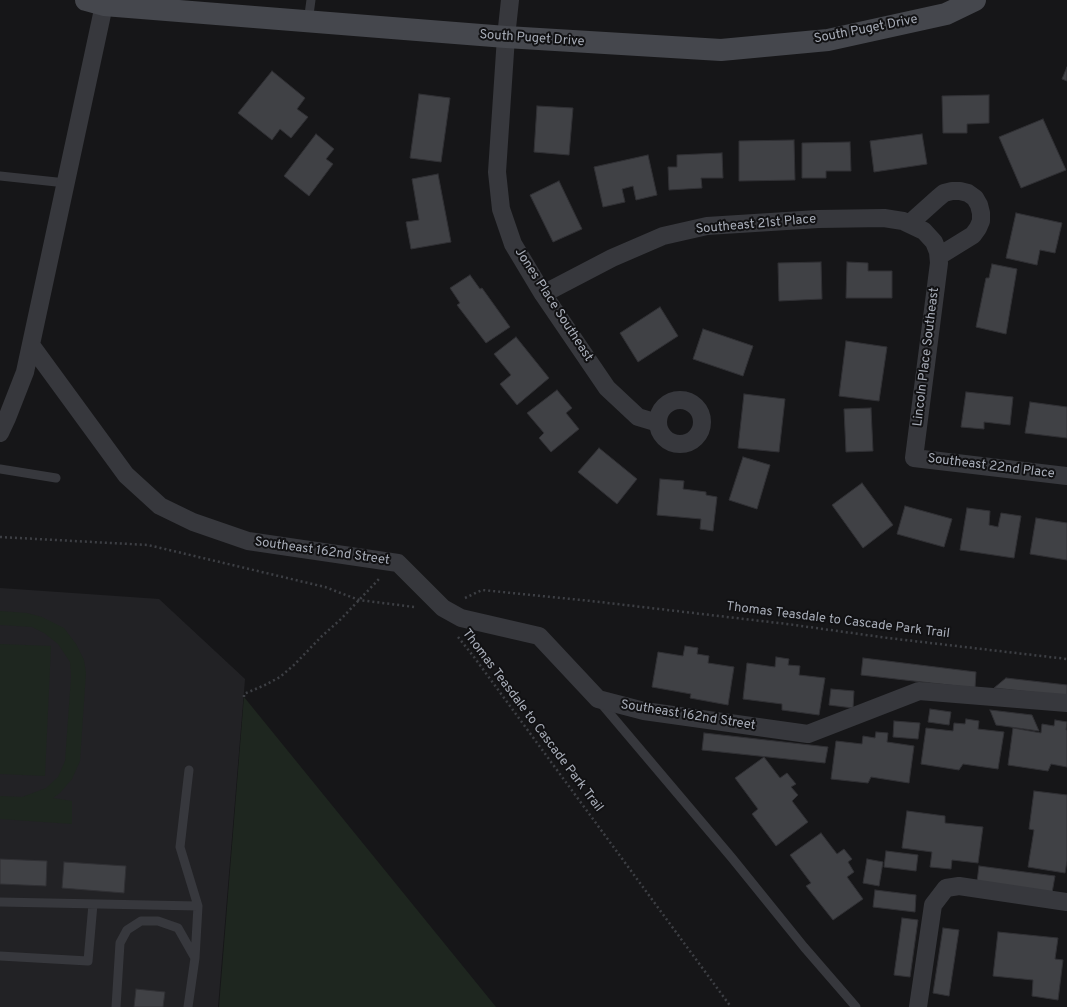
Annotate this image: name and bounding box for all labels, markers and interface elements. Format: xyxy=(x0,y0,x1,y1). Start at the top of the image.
street label: South Puget Drive xyxy=(813,12,919,48)
street label: South Puget Drive xyxy=(479,28,585,50)
street label: Southeast 21st Place xyxy=(695,212,817,238)
street label: Jones Place Southeast xyxy=(511,245,595,365)
street label: Lincoln Place Southeast xyxy=(911,287,943,427)
street label: Southeast 22nd Place xyxy=(927,451,1055,483)
street label: Southeast 162nd Street xyxy=(253,535,391,569)
street label: Thomas Teasdale to Cascade Park Trail xyxy=(725,600,951,642)
street label: Thomas Teasdale to Cascade Park Trail xyxy=(458,627,606,815)
street label: Southeast 162nd Street xyxy=(620,698,756,734)

